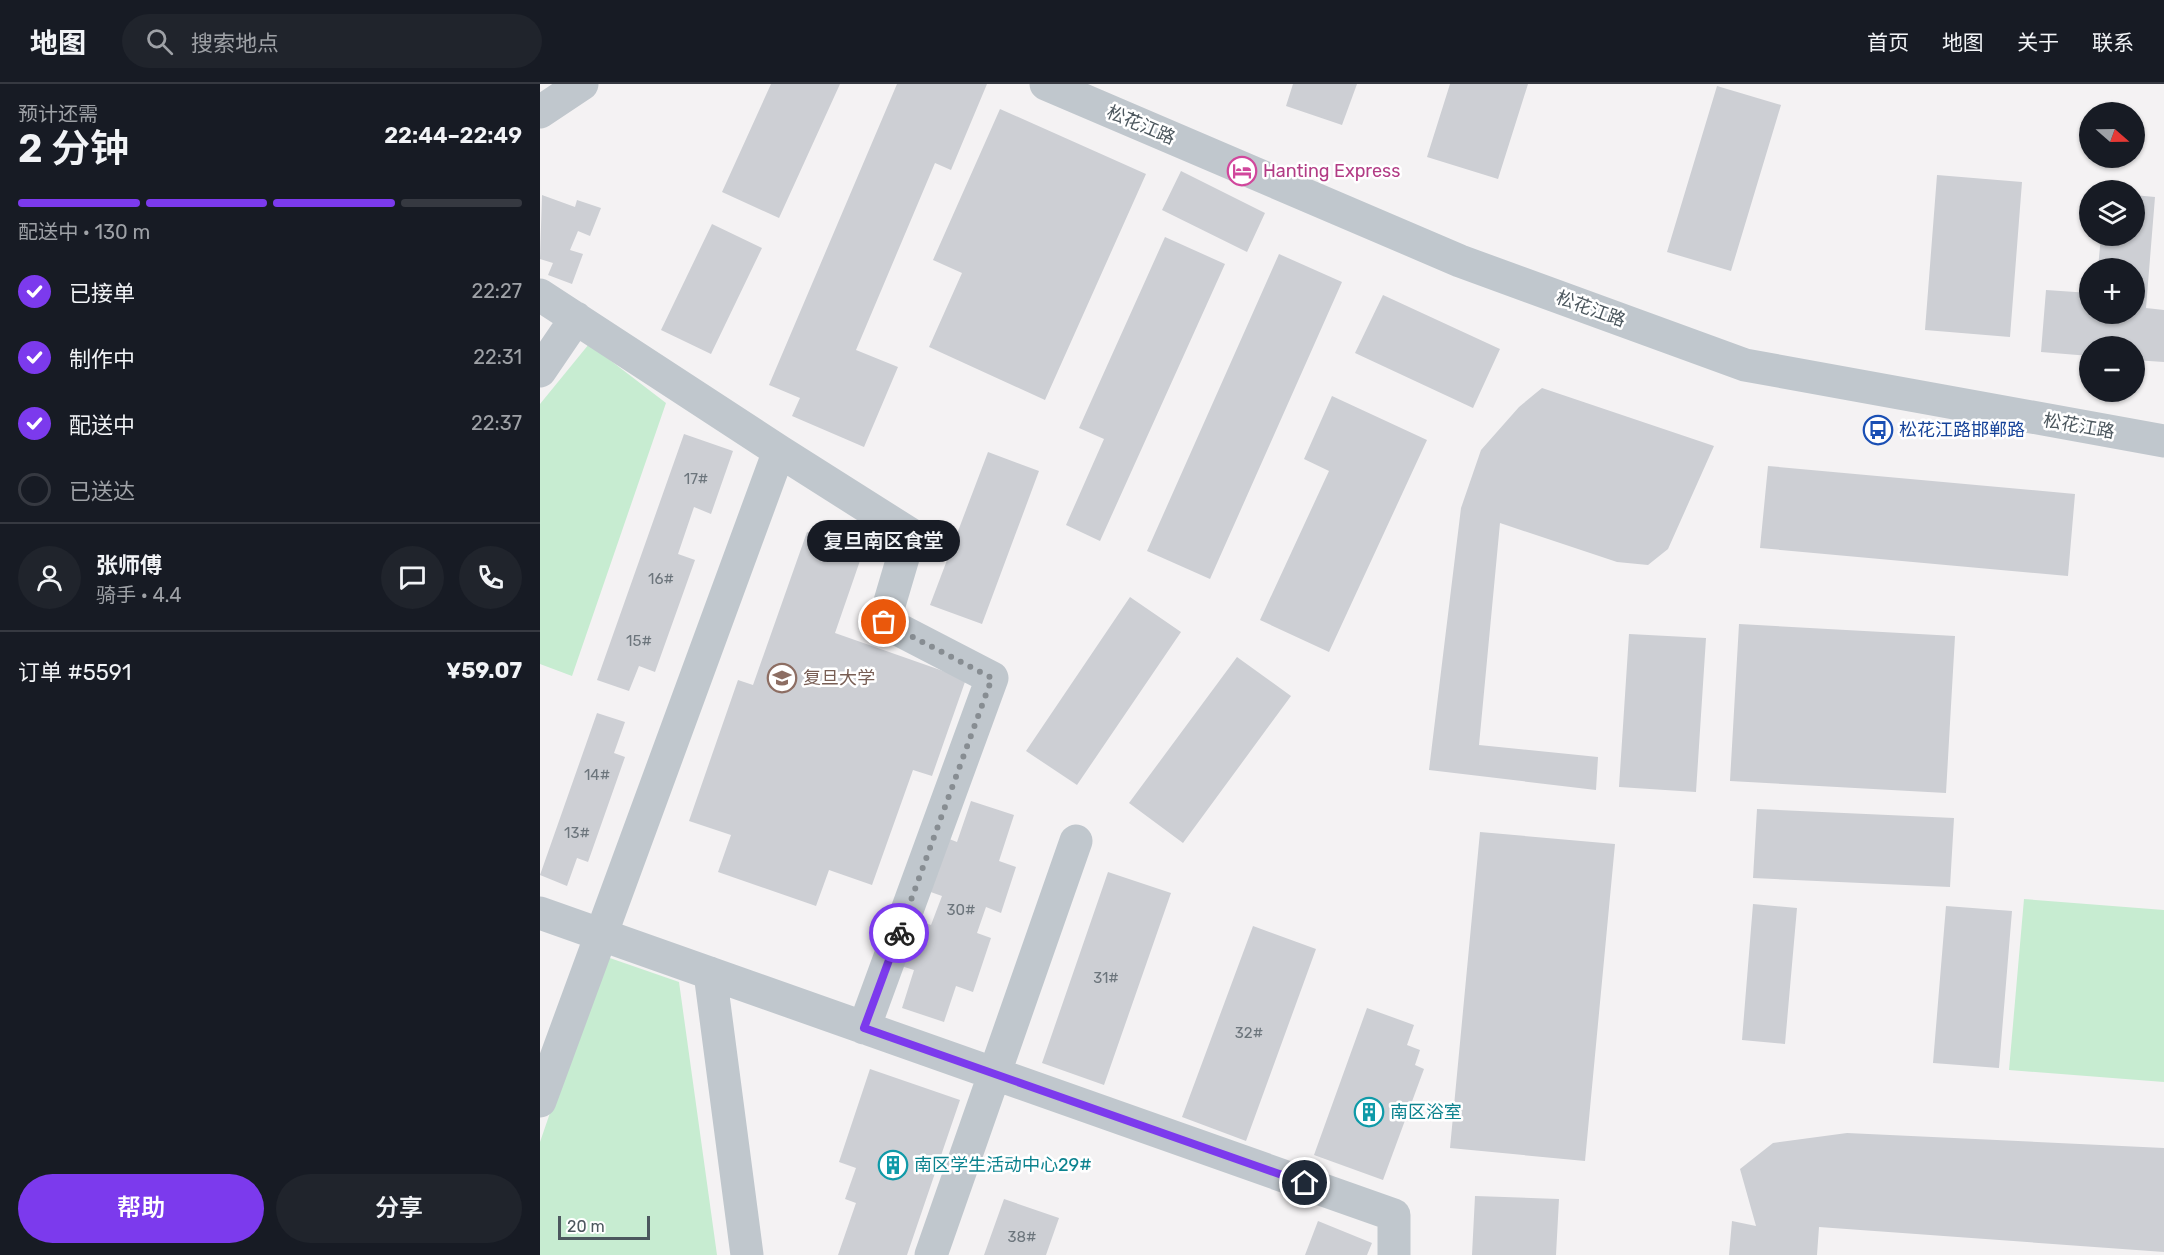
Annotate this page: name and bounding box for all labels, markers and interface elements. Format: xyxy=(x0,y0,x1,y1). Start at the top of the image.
search box xyxy=(122,14,542,68)
icon: search xyxy=(143,25,176,58)
text: 地图 xyxy=(30,27,86,60)
text: 搜索地点 xyxy=(191,30,279,57)
text: 首页 xyxy=(1867,30,1909,55)
text: 地图 xyxy=(1942,30,1984,55)
text: 关于 xyxy=(2017,30,2059,55)
text: 联系 xyxy=(2092,30,2134,55)
street label: 松花江路 xyxy=(1104,101,1178,149)
text: 预计还需 xyxy=(18,102,98,126)
north arrow xyxy=(2079,102,2145,168)
map controls xyxy=(2079,102,2145,402)
text: 22:44–22:49 xyxy=(384,122,522,149)
text: 2 分钟 xyxy=(18,126,129,172)
hotel icon: Hanting Express xyxy=(1226,155,1258,187)
place label: Hanting Express xyxy=(1263,160,1400,182)
button: layers xyxy=(2079,180,2145,246)
text: 配送中 · 130 m xyxy=(18,220,150,244)
button: + xyxy=(2079,258,2145,324)
icon: check xyxy=(18,275,51,308)
text: 22:27 xyxy=(471,279,522,303)
text: 已接单 xyxy=(69,280,135,307)
street label: 松花江路 xyxy=(1553,286,1629,332)
button: − xyxy=(2079,336,2145,402)
icon: check xyxy=(18,341,51,374)
text: 22:31 xyxy=(473,345,522,369)
text: 制作中 xyxy=(69,346,135,373)
icon: check xyxy=(18,407,51,440)
street label: 松花江路 xyxy=(2042,409,2116,443)
text: 22:37 xyxy=(471,411,522,435)
text: 配送中 xyxy=(69,412,135,439)
bus stop icon: 松花江路邯郸路 xyxy=(1862,414,1894,446)
place label: 松花江路邯郸路 xyxy=(1899,419,2025,441)
house number: 17# xyxy=(684,470,708,488)
text: 已送达 xyxy=(69,478,135,505)
callout: 复旦南区食堂 xyxy=(808,520,961,562)
text: 复旦南区食堂 xyxy=(824,529,944,553)
button: person xyxy=(18,546,81,609)
button: chat xyxy=(381,546,444,609)
button: phone xyxy=(459,546,522,609)
text: 张师傅 xyxy=(96,552,162,579)
house number: 16# xyxy=(648,570,674,588)
text: 骑手 · 4.4 xyxy=(96,583,182,607)
pin xyxy=(858,596,909,647)
icon: bag xyxy=(867,605,900,638)
house number: 15# xyxy=(626,632,652,650)
text: ¥59.07 xyxy=(446,657,522,684)
text: 订单 #5591 xyxy=(18,659,131,686)
school or university icon: 复旦大学 xyxy=(766,662,798,694)
place label: 复旦大学 xyxy=(803,667,875,689)
house number: 14# xyxy=(584,766,610,784)
house number: 13# xyxy=(564,824,590,842)
house number: 30# xyxy=(947,901,976,919)
courier xyxy=(869,903,929,963)
icon: bike xyxy=(883,917,916,950)
house number: 31# xyxy=(1093,969,1119,987)
house number: 32# xyxy=(1235,1024,1263,1042)
building icon: 南区浴室 xyxy=(1353,1096,1385,1128)
place label: 南区浴室 xyxy=(1390,1101,1462,1123)
building icon: 南区学生活动中心29# xyxy=(877,1149,909,1181)
place label: 南区学生活动中心29# xyxy=(914,1154,1092,1176)
pin xyxy=(1279,1157,1330,1208)
icon: home xyxy=(1288,1166,1321,1199)
button: 帮助 xyxy=(18,1174,264,1243)
button: 分享 xyxy=(276,1174,522,1243)
scale bar xyxy=(558,1213,650,1240)
text: 20 m xyxy=(567,1217,605,1236)
house number: 38# xyxy=(1007,1228,1037,1246)

